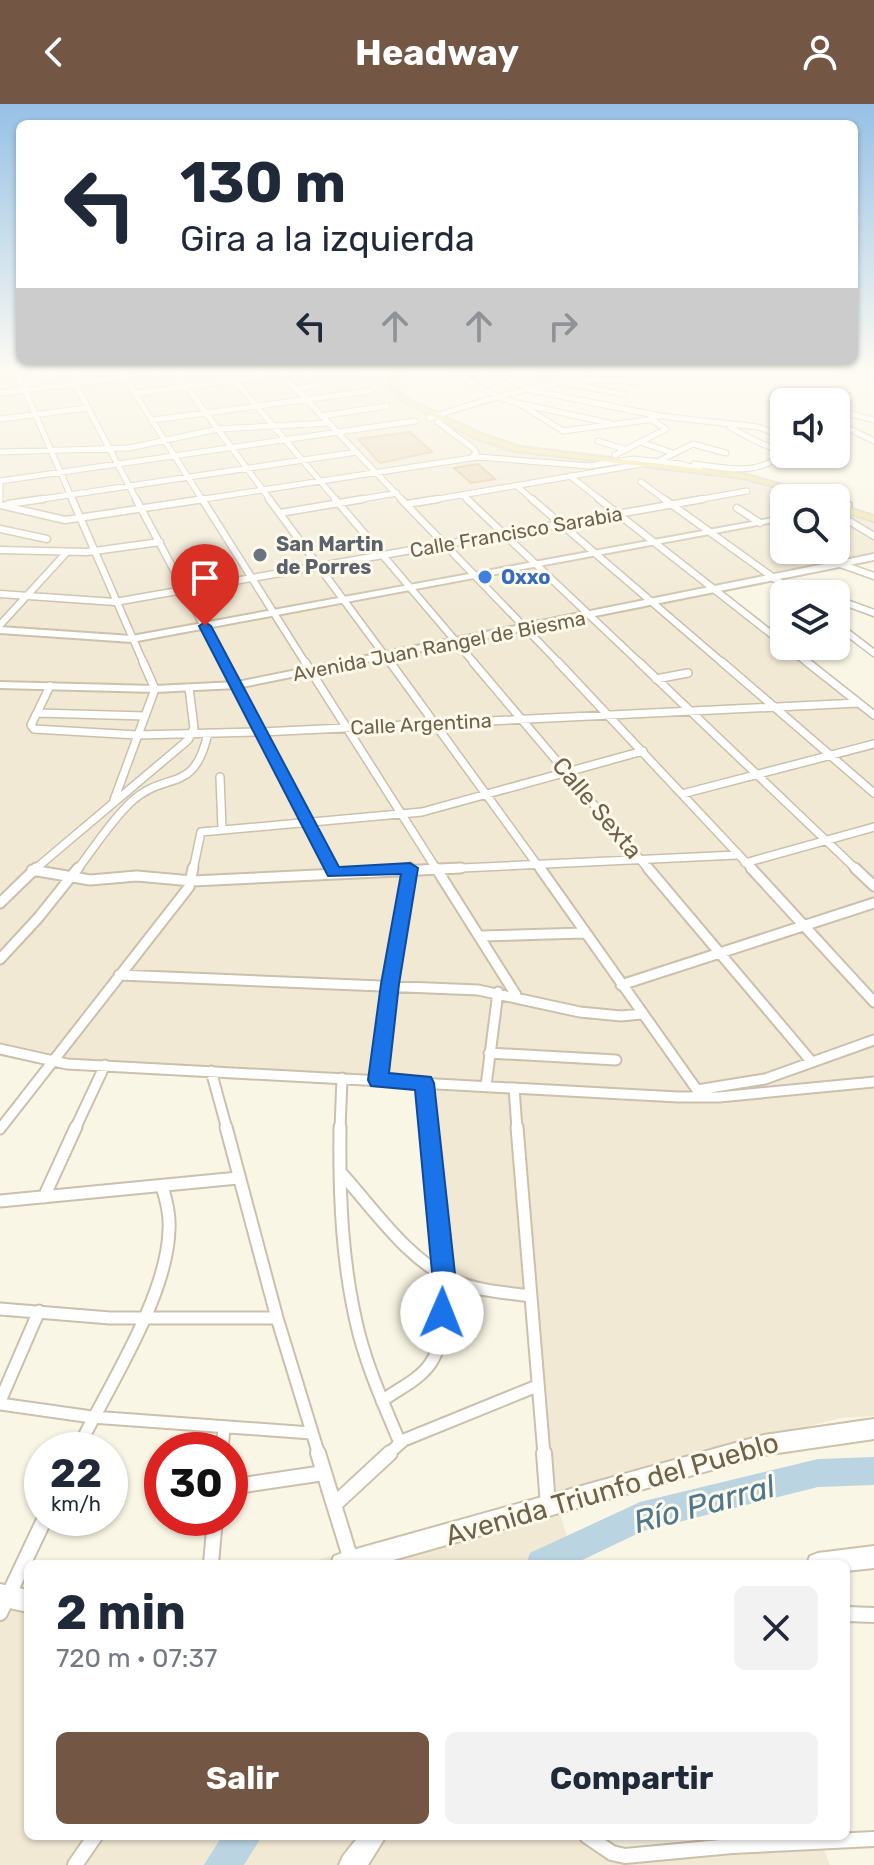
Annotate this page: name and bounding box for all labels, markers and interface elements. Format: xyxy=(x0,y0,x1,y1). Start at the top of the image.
icon: back xyxy=(32,30,76,74)
icon: person xyxy=(798,30,842,74)
text: Headway xyxy=(355,31,519,74)
text: 130 m xyxy=(180,150,346,216)
icon: left xyxy=(48,152,152,256)
text: Gira a la izquierda xyxy=(180,217,475,260)
icon: left xyxy=(289,304,333,348)
icon: ahead xyxy=(373,304,417,348)
icon: ahead xyxy=(457,304,501,348)
icon: right xyxy=(541,304,585,348)
map controls xyxy=(770,388,850,660)
button: sound xyxy=(770,388,850,468)
button: search xyxy=(770,484,850,564)
street label: Calle Francisco Sarabia xyxy=(408,501,624,563)
place label: San Martin de Porres xyxy=(276,532,384,579)
pin xyxy=(171,544,239,626)
marker: San Martin de Porres xyxy=(251,546,269,564)
icon: arrive xyxy=(183,556,227,600)
place label: Oxxo xyxy=(501,565,550,589)
marker: Oxxo xyxy=(476,568,494,586)
button: layers xyxy=(770,580,850,660)
street label: Avenida Juan Rangel de Biesma xyxy=(291,606,587,686)
street label: Calle Argentina xyxy=(350,708,492,740)
street label: Calle Sexta xyxy=(546,752,648,864)
position arrow xyxy=(400,1271,484,1355)
street label: Avenida Triunfo del Pueblo xyxy=(442,1426,782,1552)
speed limit sign: 30 xyxy=(144,1432,248,1536)
text: 22 xyxy=(50,1450,102,1497)
water label: Río Parral xyxy=(629,1467,780,1541)
text: km/h xyxy=(51,1492,101,1516)
text: 2 min xyxy=(56,1584,186,1641)
button: close xyxy=(734,1586,818,1670)
text: 720 m · 07:37 xyxy=(56,1643,217,1674)
button: Salir xyxy=(56,1732,429,1824)
button: Compartir xyxy=(445,1732,818,1824)

